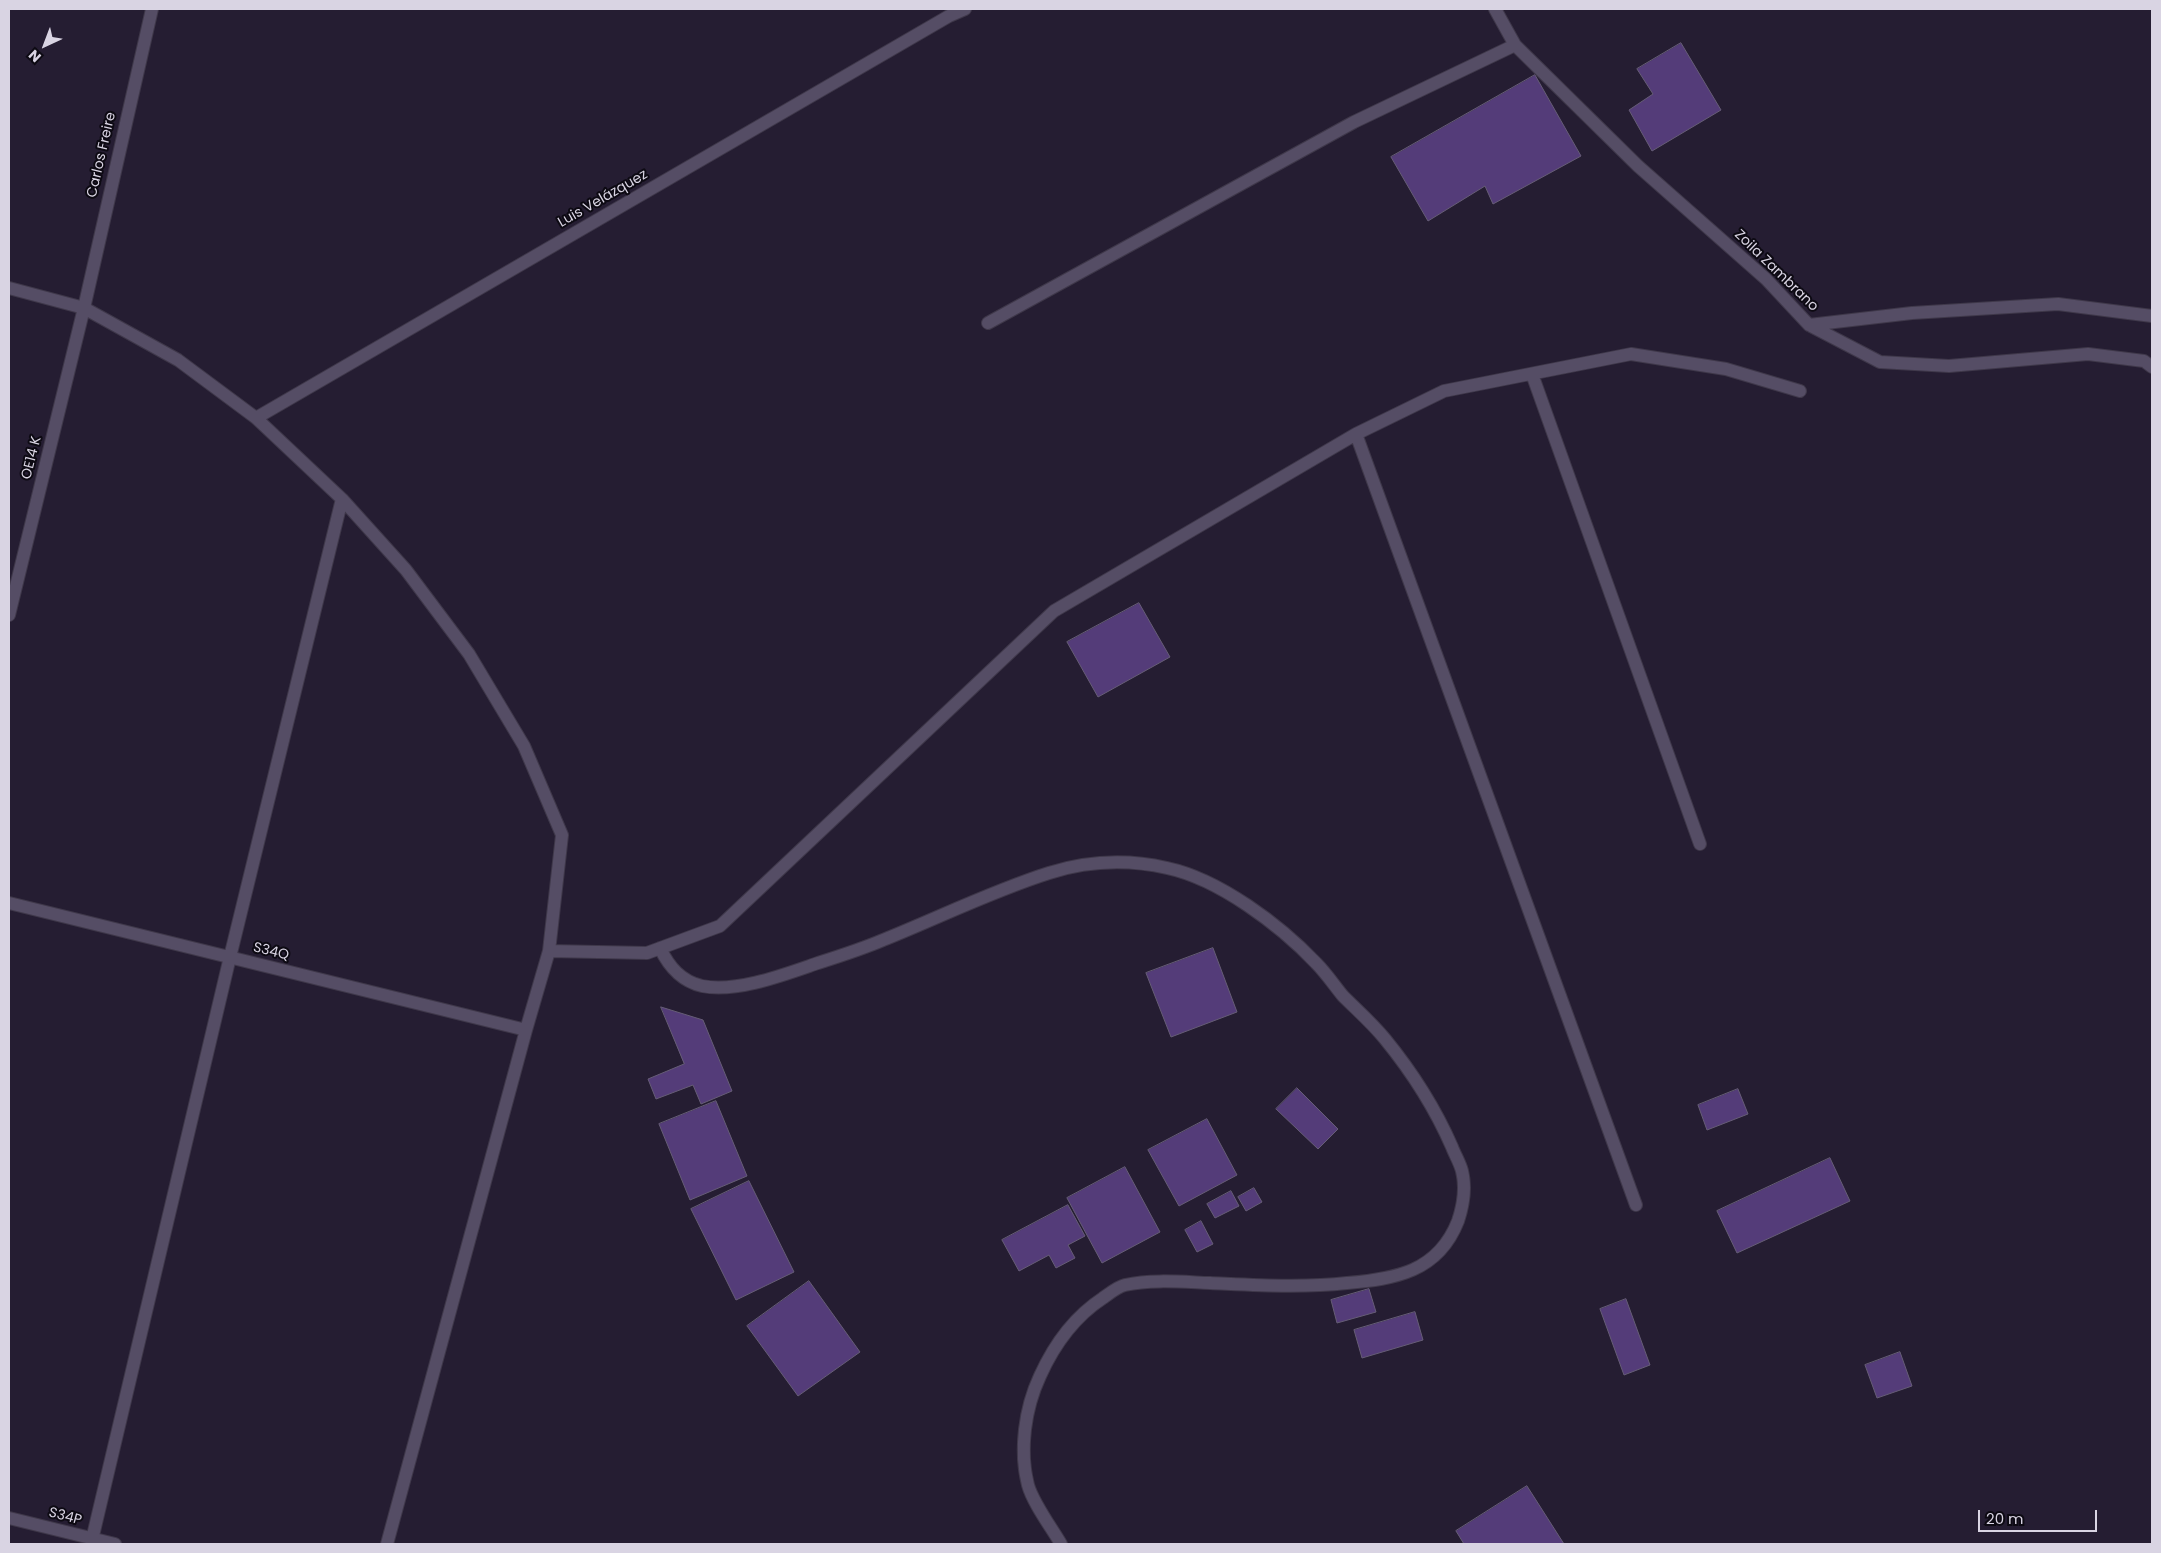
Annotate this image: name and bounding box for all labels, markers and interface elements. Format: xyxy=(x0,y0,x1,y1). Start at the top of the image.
north arrow xyxy=(20,20,70,70)
text: N xyxy=(24,45,45,67)
street label: Carlos Freire xyxy=(84,111,120,199)
street label: Luis Velázquez xyxy=(555,167,651,231)
street label: Zoila Zambrano xyxy=(1731,227,1821,315)
street label: OE14 K xyxy=(19,435,45,481)
street label: S34Q xyxy=(251,939,291,965)
scale bar xyxy=(1981,1500,2100,1532)
street label: S34P xyxy=(47,1505,83,1529)
text: 20 m xyxy=(1986,1508,2024,1529)

